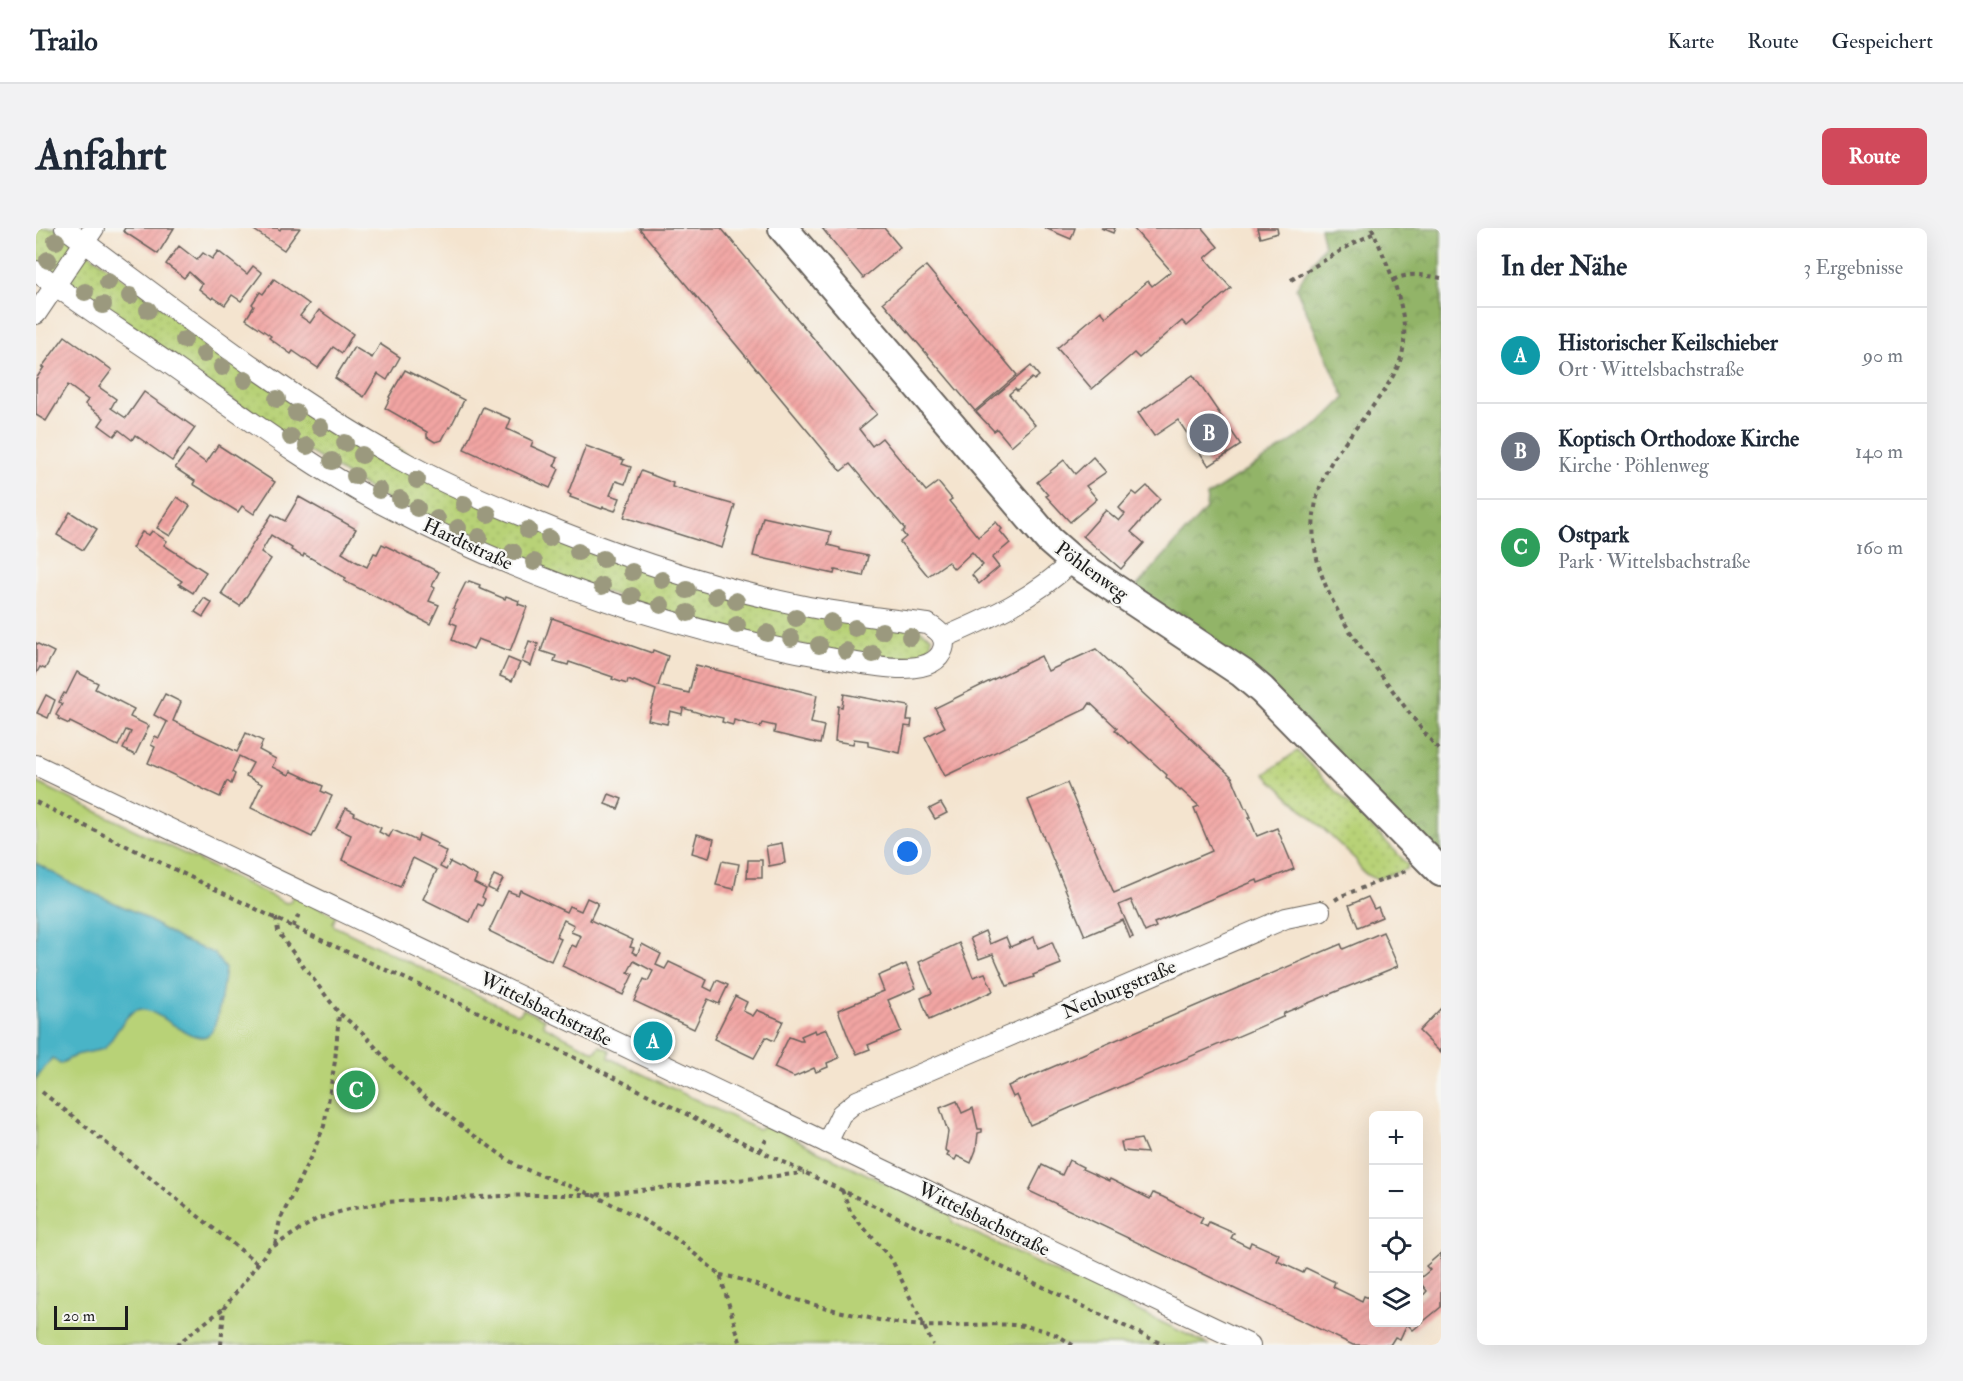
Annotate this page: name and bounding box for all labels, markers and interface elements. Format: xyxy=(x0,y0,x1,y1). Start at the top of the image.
text: Trailo xyxy=(30,24,98,59)
text: Karte xyxy=(1668,28,1714,55)
text: Route xyxy=(1747,28,1799,55)
text: Gespeichert xyxy=(1832,28,1933,55)
button: Route xyxy=(1822,128,1927,185)
text: Anfahrt xyxy=(36,130,167,182)
text: In der Nähe xyxy=(1501,251,1627,283)
text: 3 Ergebnisse xyxy=(1804,255,1903,280)
text: Historischer Keilschieber xyxy=(1558,329,1778,357)
text: A xyxy=(1514,343,1527,368)
text: 90 m xyxy=(1863,343,1903,368)
text: Ort · Wittelsbachstraße xyxy=(1558,357,1744,382)
pin: B xyxy=(1190,410,1228,456)
text: Koptisch Orthodoxe Kirche xyxy=(1558,425,1799,453)
text: B xyxy=(1514,439,1527,464)
text: 140 m xyxy=(1855,439,1903,464)
text: Kirche · Pöhlenweg xyxy=(1558,453,1709,478)
street label: Hardtstraße xyxy=(419,512,517,576)
text: Ostpark xyxy=(1558,521,1629,549)
text: C xyxy=(1513,535,1528,560)
text: 160 m xyxy=(1856,535,1903,560)
street label: Pöhlenweg xyxy=(1050,536,1135,607)
text: Park · Wittelsbachstraße xyxy=(1558,549,1750,574)
your location xyxy=(893,837,922,866)
street label: Neuburgstraße xyxy=(1058,954,1180,1024)
street label: Wittelsbachstraße xyxy=(475,966,616,1052)
pin: A xyxy=(634,1018,672,1064)
pin: C xyxy=(336,1068,376,1112)
map controls xyxy=(1369,1111,1423,1327)
button: + xyxy=(1369,1111,1423,1165)
button: − xyxy=(1369,1165,1423,1219)
street label: Wittelsbachstraße xyxy=(913,1176,1054,1262)
button: locate xyxy=(1369,1219,1423,1273)
button: layers xyxy=(1369,1273,1423,1327)
scale bar xyxy=(54,1303,128,1330)
text: 20 m xyxy=(63,1306,95,1326)

